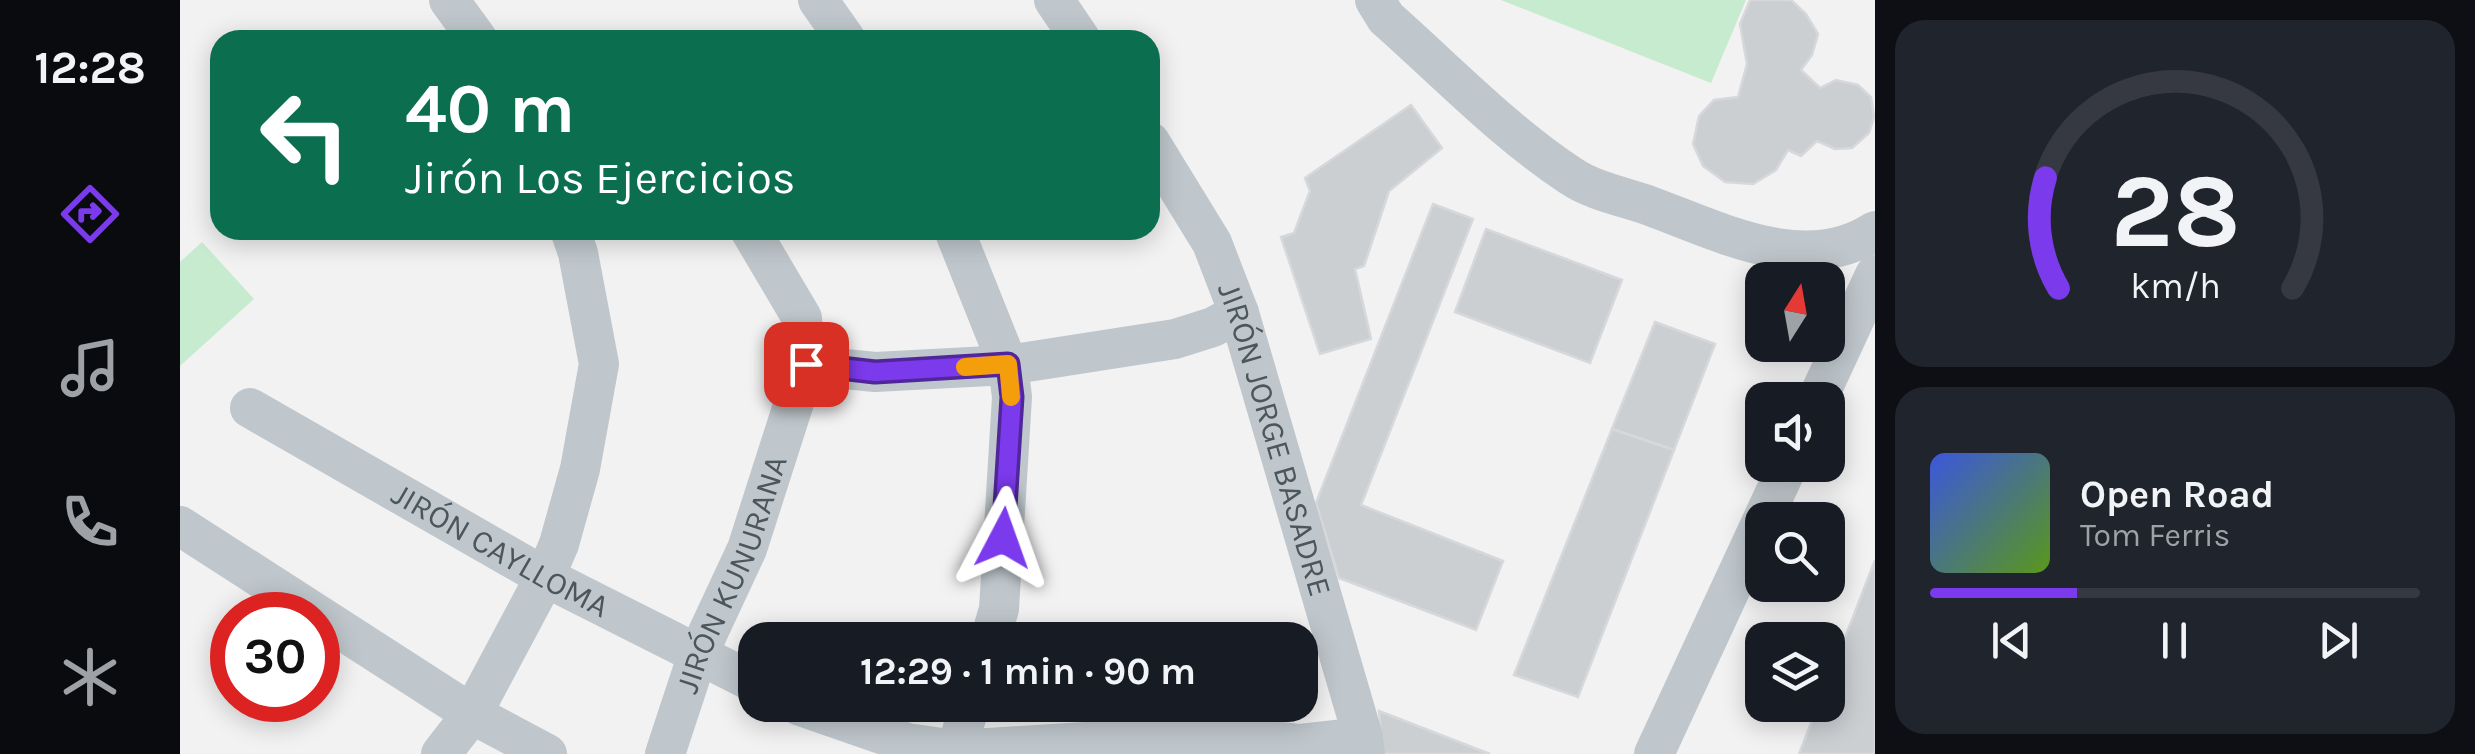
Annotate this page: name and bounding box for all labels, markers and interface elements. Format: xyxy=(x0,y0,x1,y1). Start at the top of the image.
text: 12:28 xyxy=(34,42,146,94)
text: 40 m xyxy=(405,68,575,150)
icon: left xyxy=(240,70,370,200)
text: 28 xyxy=(2110,151,2240,272)
text: Jirón Los Ejercicios xyxy=(405,152,796,204)
icon: directions xyxy=(55,179,125,249)
north arrow xyxy=(1745,262,1845,362)
map controls xyxy=(1745,262,1845,722)
text: km/h xyxy=(2130,265,2220,307)
street label: JIRÓN JORGE BASADRE xyxy=(1210,277,1339,601)
pin xyxy=(764,322,849,407)
icon: music xyxy=(55,333,125,403)
icon: arrive xyxy=(779,337,834,392)
button: sound xyxy=(1745,382,1845,482)
street label: JIRÓN KUNURANA xyxy=(668,451,795,698)
text: Open Road xyxy=(2080,472,2274,517)
street label: JIRÓN CAYLLOMA xyxy=(385,475,615,625)
position arrow xyxy=(951,486,1055,590)
icon: phone xyxy=(55,487,125,557)
button: search xyxy=(1745,502,1845,602)
text: Tom Ferris xyxy=(2080,517,2230,554)
speed limit sign: 30 xyxy=(210,592,340,722)
icon: previous xyxy=(1984,613,2039,668)
icon: pause xyxy=(2147,613,2202,668)
icon: next xyxy=(2311,613,2366,668)
button: layers xyxy=(1745,622,1845,722)
icon: climate xyxy=(55,642,125,712)
text: 12:29 · 1 min · 90 m xyxy=(860,649,1196,694)

